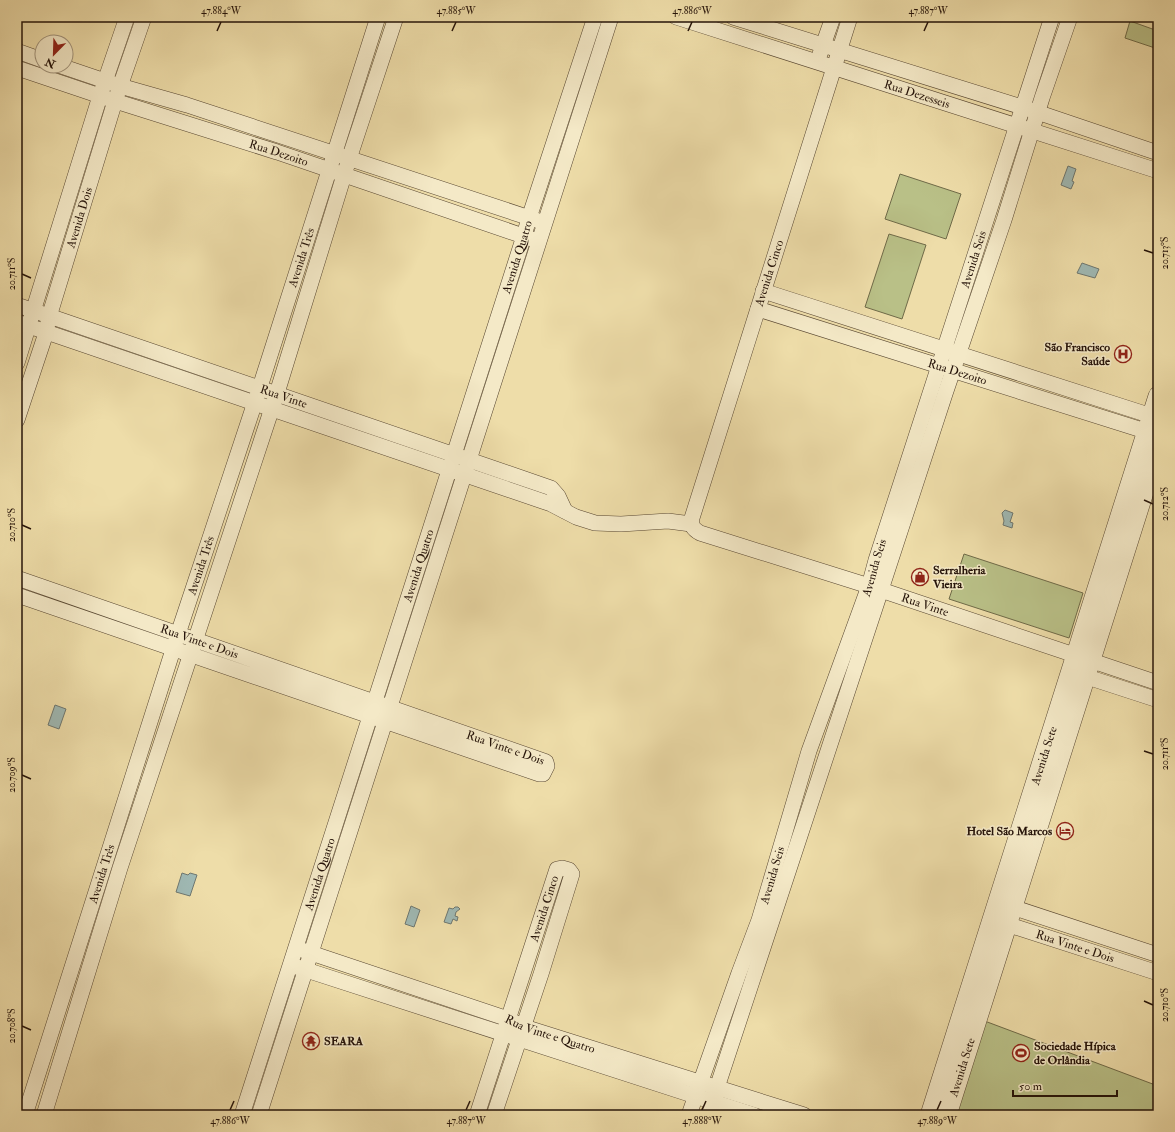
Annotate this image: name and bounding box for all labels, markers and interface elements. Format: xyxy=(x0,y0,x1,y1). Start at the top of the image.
text: 47.884°W xyxy=(201,5,242,17)
text: 47.885°W xyxy=(437,5,476,17)
text: 47.886°W xyxy=(672,5,713,17)
text: 47.887°W xyxy=(908,5,948,17)
north arrow xyxy=(34,34,74,74)
text: N xyxy=(42,54,58,71)
street label: Rua Dezesseis xyxy=(882,77,952,112)
street label: Rua Dezoito xyxy=(247,137,310,170)
street label: Avenida Dois xyxy=(63,185,96,251)
street label: Avenida Quatro xyxy=(499,219,536,296)
street label: Avenida Três xyxy=(285,226,318,290)
street label: Avenida Seis xyxy=(957,229,990,291)
text: 20.713°S xyxy=(1159,237,1171,269)
street label: Avenida Cinco xyxy=(751,238,787,309)
text: 20.711°S xyxy=(6,258,18,290)
place label: São Francisco Saúde xyxy=(1045,340,1111,369)
hospital icon: São Francisco Saúde xyxy=(1113,344,1133,364)
street label: Rua Dezoito xyxy=(926,356,989,389)
street label: Rua Vinte xyxy=(258,382,309,412)
text: 20.712°S xyxy=(1159,487,1171,521)
text: 20.710°S xyxy=(6,508,18,542)
street label: Avenida Quatro xyxy=(400,527,438,605)
street label: Avenida Três xyxy=(184,534,218,598)
street label: Avenida Seis xyxy=(858,537,890,600)
place label: Serralheria Vieira xyxy=(932,563,987,592)
shop icon: Serralheria Vieira xyxy=(910,567,930,587)
street label: Rua Vinte xyxy=(899,590,950,620)
street label: Rua Vinte e Dois xyxy=(158,621,240,662)
street label: Avenida Sete xyxy=(1028,725,1061,788)
street label: Rua Vinte e Dois xyxy=(464,728,546,769)
text: 20.711°S xyxy=(1159,738,1171,770)
text: 20.709°S xyxy=(6,757,18,793)
hotel icon: Hotel São Marcos xyxy=(1055,821,1075,841)
place label: Hotel São Marcos xyxy=(967,824,1052,839)
street label: Avenida Quatro xyxy=(301,836,339,914)
street label: Avenida Três xyxy=(85,843,119,907)
street label: Avenida Seis xyxy=(757,845,788,907)
street label: Avenida Cinco xyxy=(527,874,562,945)
street label: Rua Vinte e Dois xyxy=(1034,927,1116,966)
text: 20.710°S xyxy=(1159,988,1171,1022)
text: 20.708°S xyxy=(6,1008,18,1044)
street label: Rua Vinte e Quatro xyxy=(502,1012,597,1057)
temple icon: SEARA xyxy=(301,1031,321,1051)
place label: SEARA xyxy=(324,1034,364,1049)
street label: Avenida Sete xyxy=(946,1036,979,1100)
place label: Sociedade Hípica de Orlândia xyxy=(1034,1039,1117,1068)
sports icon: Sociedade Hípica de Orlândia xyxy=(1011,1043,1031,1063)
scale bar xyxy=(1013,1072,1117,1098)
text: 50 m xyxy=(1019,1079,1043,1094)
text: 47.886°W xyxy=(210,1115,251,1127)
text: 47.887°W xyxy=(446,1115,486,1127)
text: 47.888°W xyxy=(682,1115,722,1127)
text: 47.889°W xyxy=(917,1115,958,1127)

